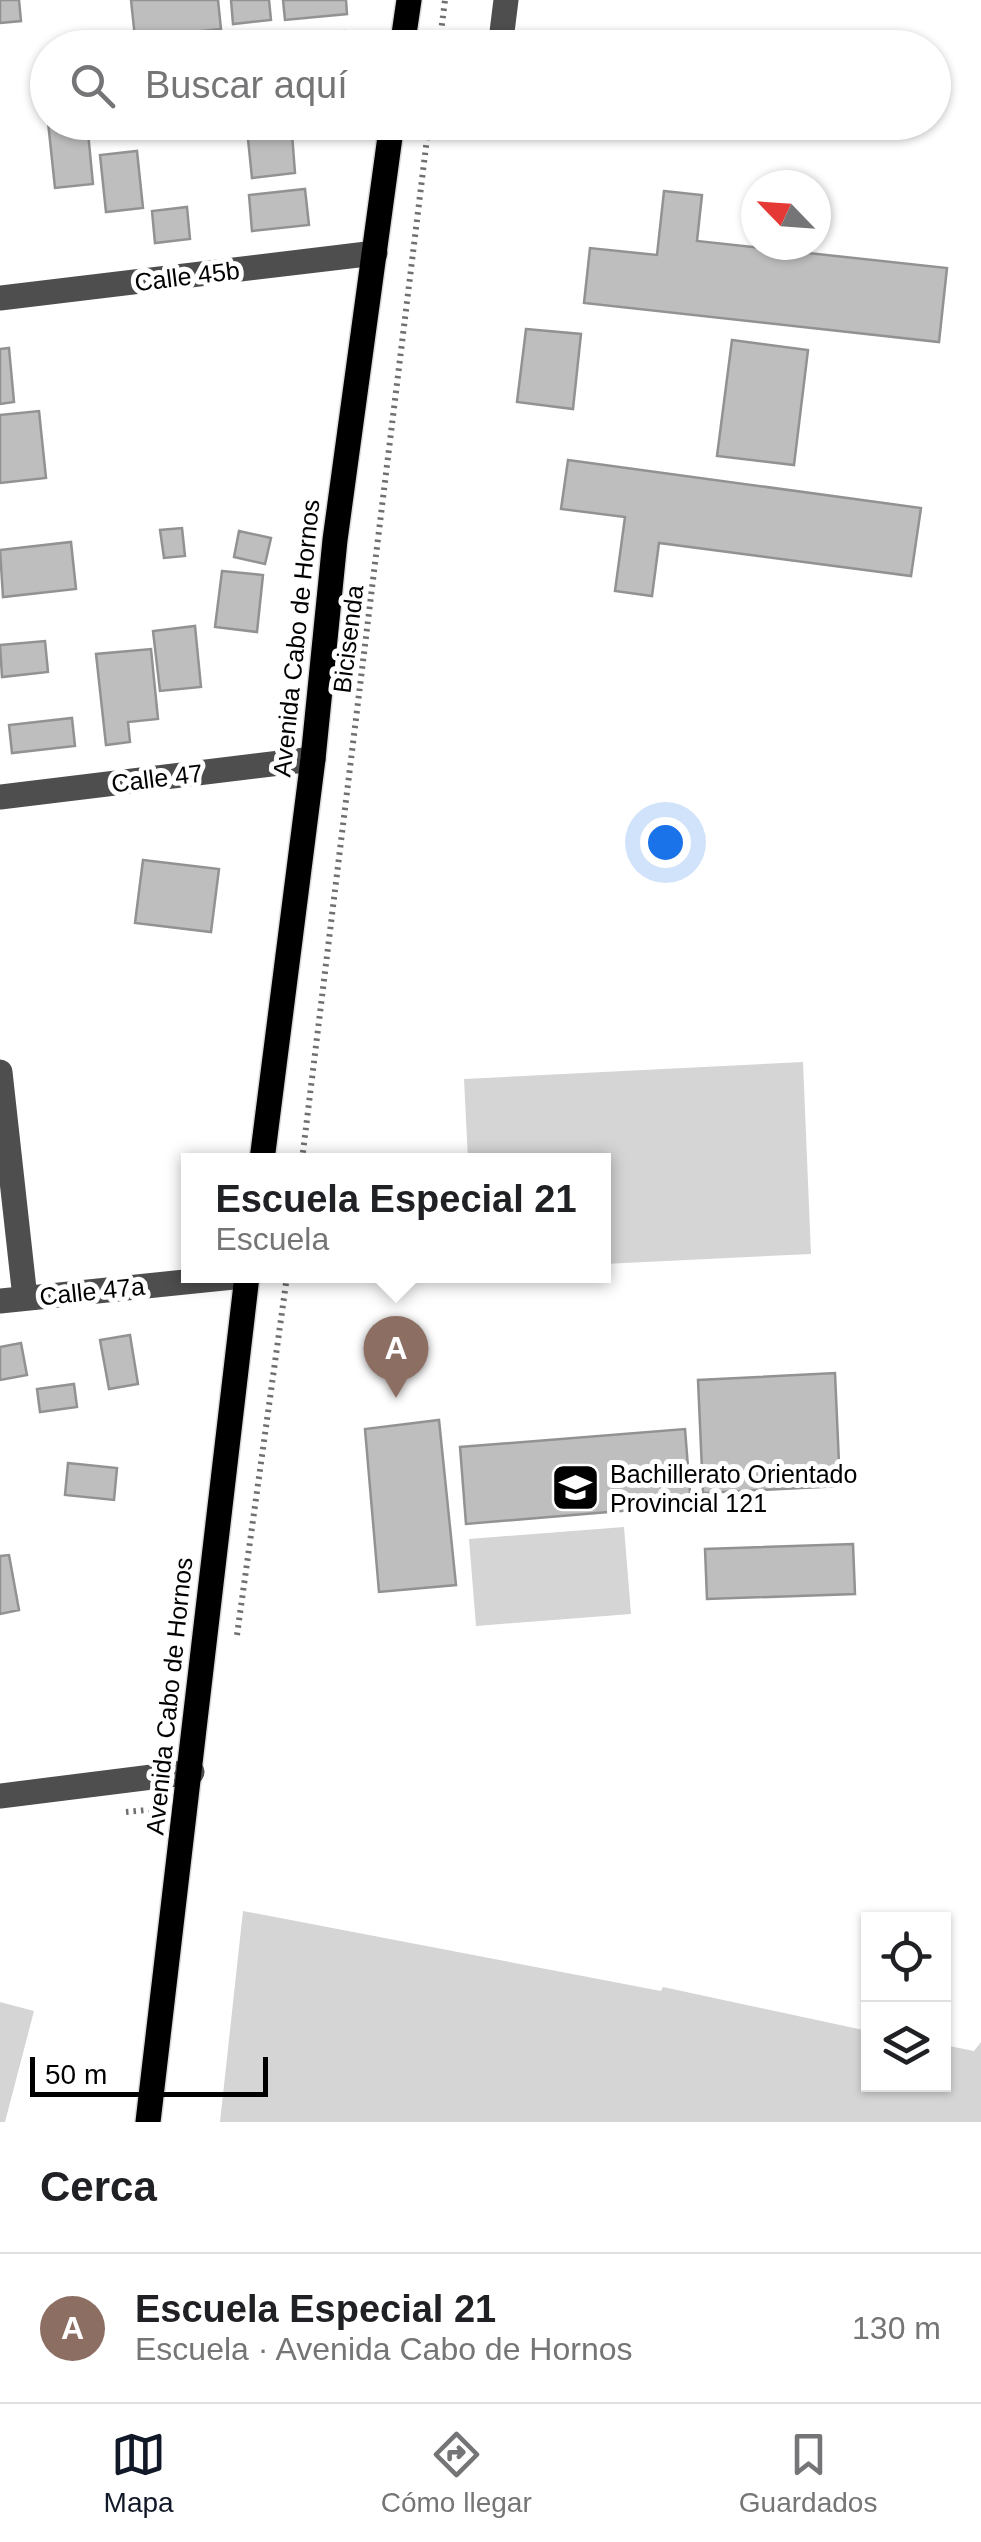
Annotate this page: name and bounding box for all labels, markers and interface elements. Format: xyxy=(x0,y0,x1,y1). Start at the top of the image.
search box xyxy=(30,30,951,140)
icon: search xyxy=(65,58,120,113)
text: Buscar aquí xyxy=(145,64,348,106)
north arrow xyxy=(741,170,831,260)
street label: Calle 45b xyxy=(133,256,241,296)
street label: Avenida Cabo de Hornos xyxy=(267,498,325,778)
street label: Bicisenda xyxy=(327,583,369,695)
street label: Calle 47 xyxy=(110,759,204,797)
your location xyxy=(640,817,691,868)
popup xyxy=(181,1153,611,1283)
text: Escuela Especial 21 xyxy=(215,1178,577,1220)
text: Escuela xyxy=(215,1221,329,1257)
street label: Calle 47a xyxy=(38,1272,146,1310)
pin: A xyxy=(364,1316,428,1398)
place label: Bachillerato Orientado Provincial 121 xyxy=(610,1460,857,1517)
school or university icon: Bachillerato Orientado Provincial 121 xyxy=(549,1462,601,1514)
street label: Avenida Cabo de Hornos xyxy=(140,1556,198,1836)
map controls xyxy=(861,1912,951,2092)
button: locate xyxy=(861,1912,951,2002)
button: layers xyxy=(861,2002,951,2092)
scale bar xyxy=(30,2052,268,2096)
text: 50 m xyxy=(45,2059,107,2090)
text: Cerca xyxy=(40,2163,157,2210)
text: Escuela Especial 21 xyxy=(135,2288,496,2330)
text: A xyxy=(61,2310,84,2346)
text: 130 m xyxy=(852,2310,941,2346)
text: Escuela · Avenida Cabo de Hornos xyxy=(135,2331,633,2367)
tab: Mapa xyxy=(104,2427,174,2519)
tab: Cómo llegar xyxy=(381,2427,532,2519)
tab: Guardados xyxy=(739,2427,877,2519)

